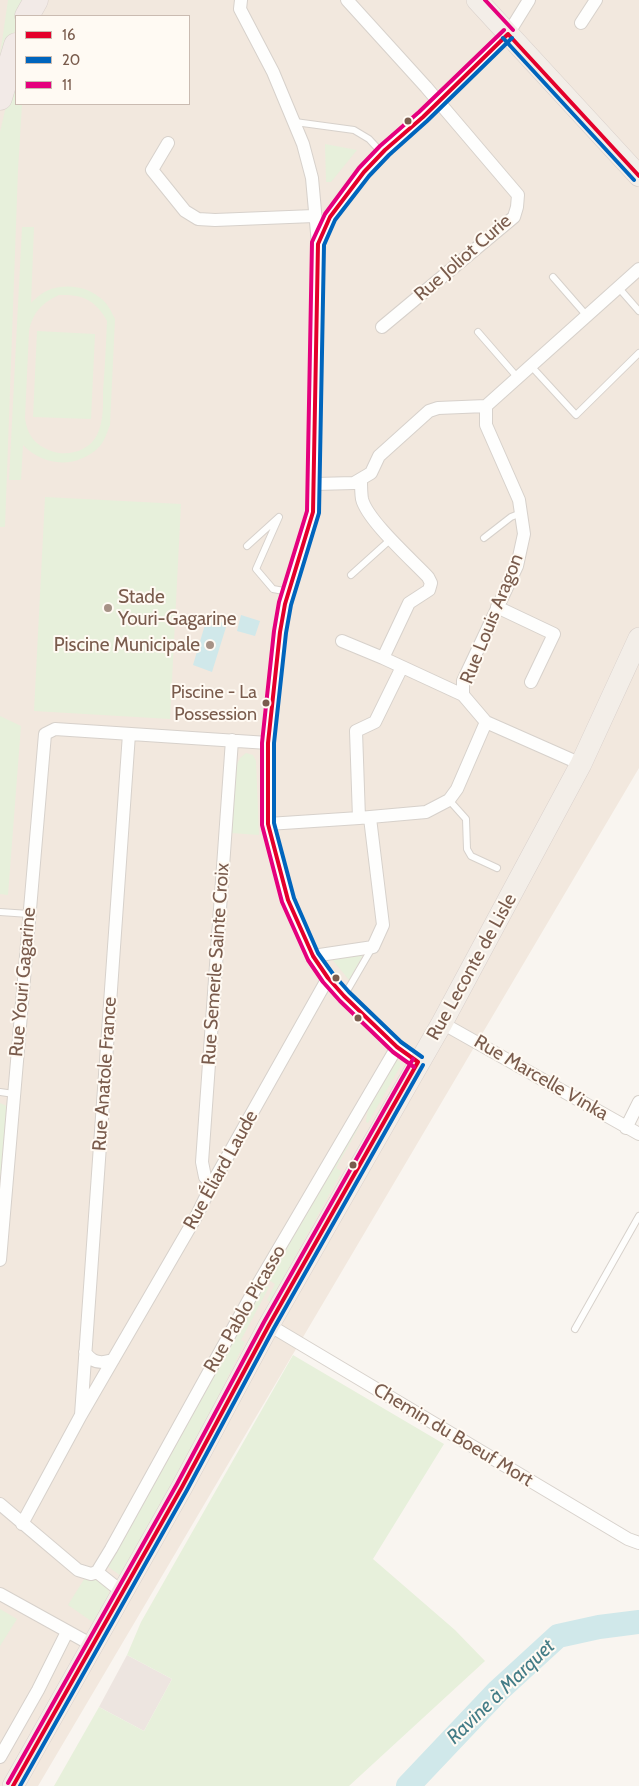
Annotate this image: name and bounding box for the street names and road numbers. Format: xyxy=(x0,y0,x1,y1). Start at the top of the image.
street label: Rue Joliot Curie xyxy=(410,210,516,306)
street label: Rue Louis Aragon xyxy=(456,551,528,687)
street label: Rue Semerle Sainte Croix xyxy=(198,862,234,1066)
street label: Rue Leconte de Lisle xyxy=(422,890,522,1044)
street label: Rue Youri Gagarine xyxy=(5,906,41,1058)
street label: Rue Anatole France xyxy=(88,996,122,1152)
street label: Rue Marcelle Vinka xyxy=(470,1030,612,1126)
street label: Rue Éliard Laude xyxy=(179,1106,263,1234)
street label: Rue Pablo Picasso xyxy=(199,1241,291,1377)
street label: Chemin du Boeuf Mort xyxy=(369,1378,537,1492)

